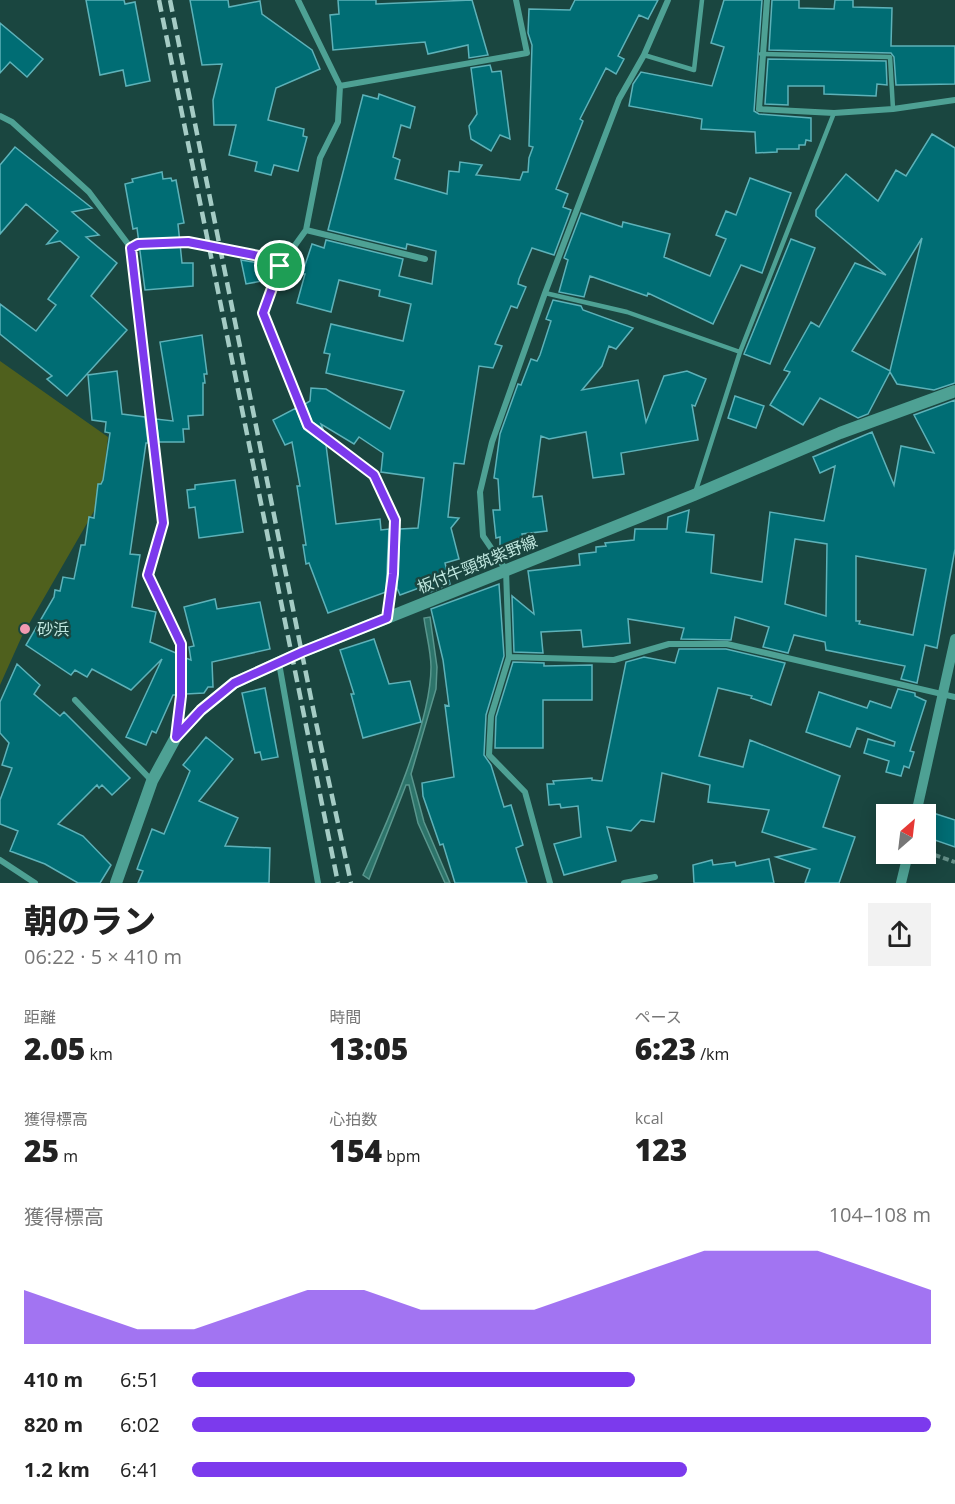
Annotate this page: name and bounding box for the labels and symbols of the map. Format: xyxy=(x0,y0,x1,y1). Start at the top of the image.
pin xyxy=(254,240,305,291)
street label: 板付牛頸筑紫野線 xyxy=(414,530,540,598)
place label: 砂浜 xyxy=(37,618,69,640)
marker: 砂浜 xyxy=(18,622,32,636)
north arrow xyxy=(876,804,936,864)

